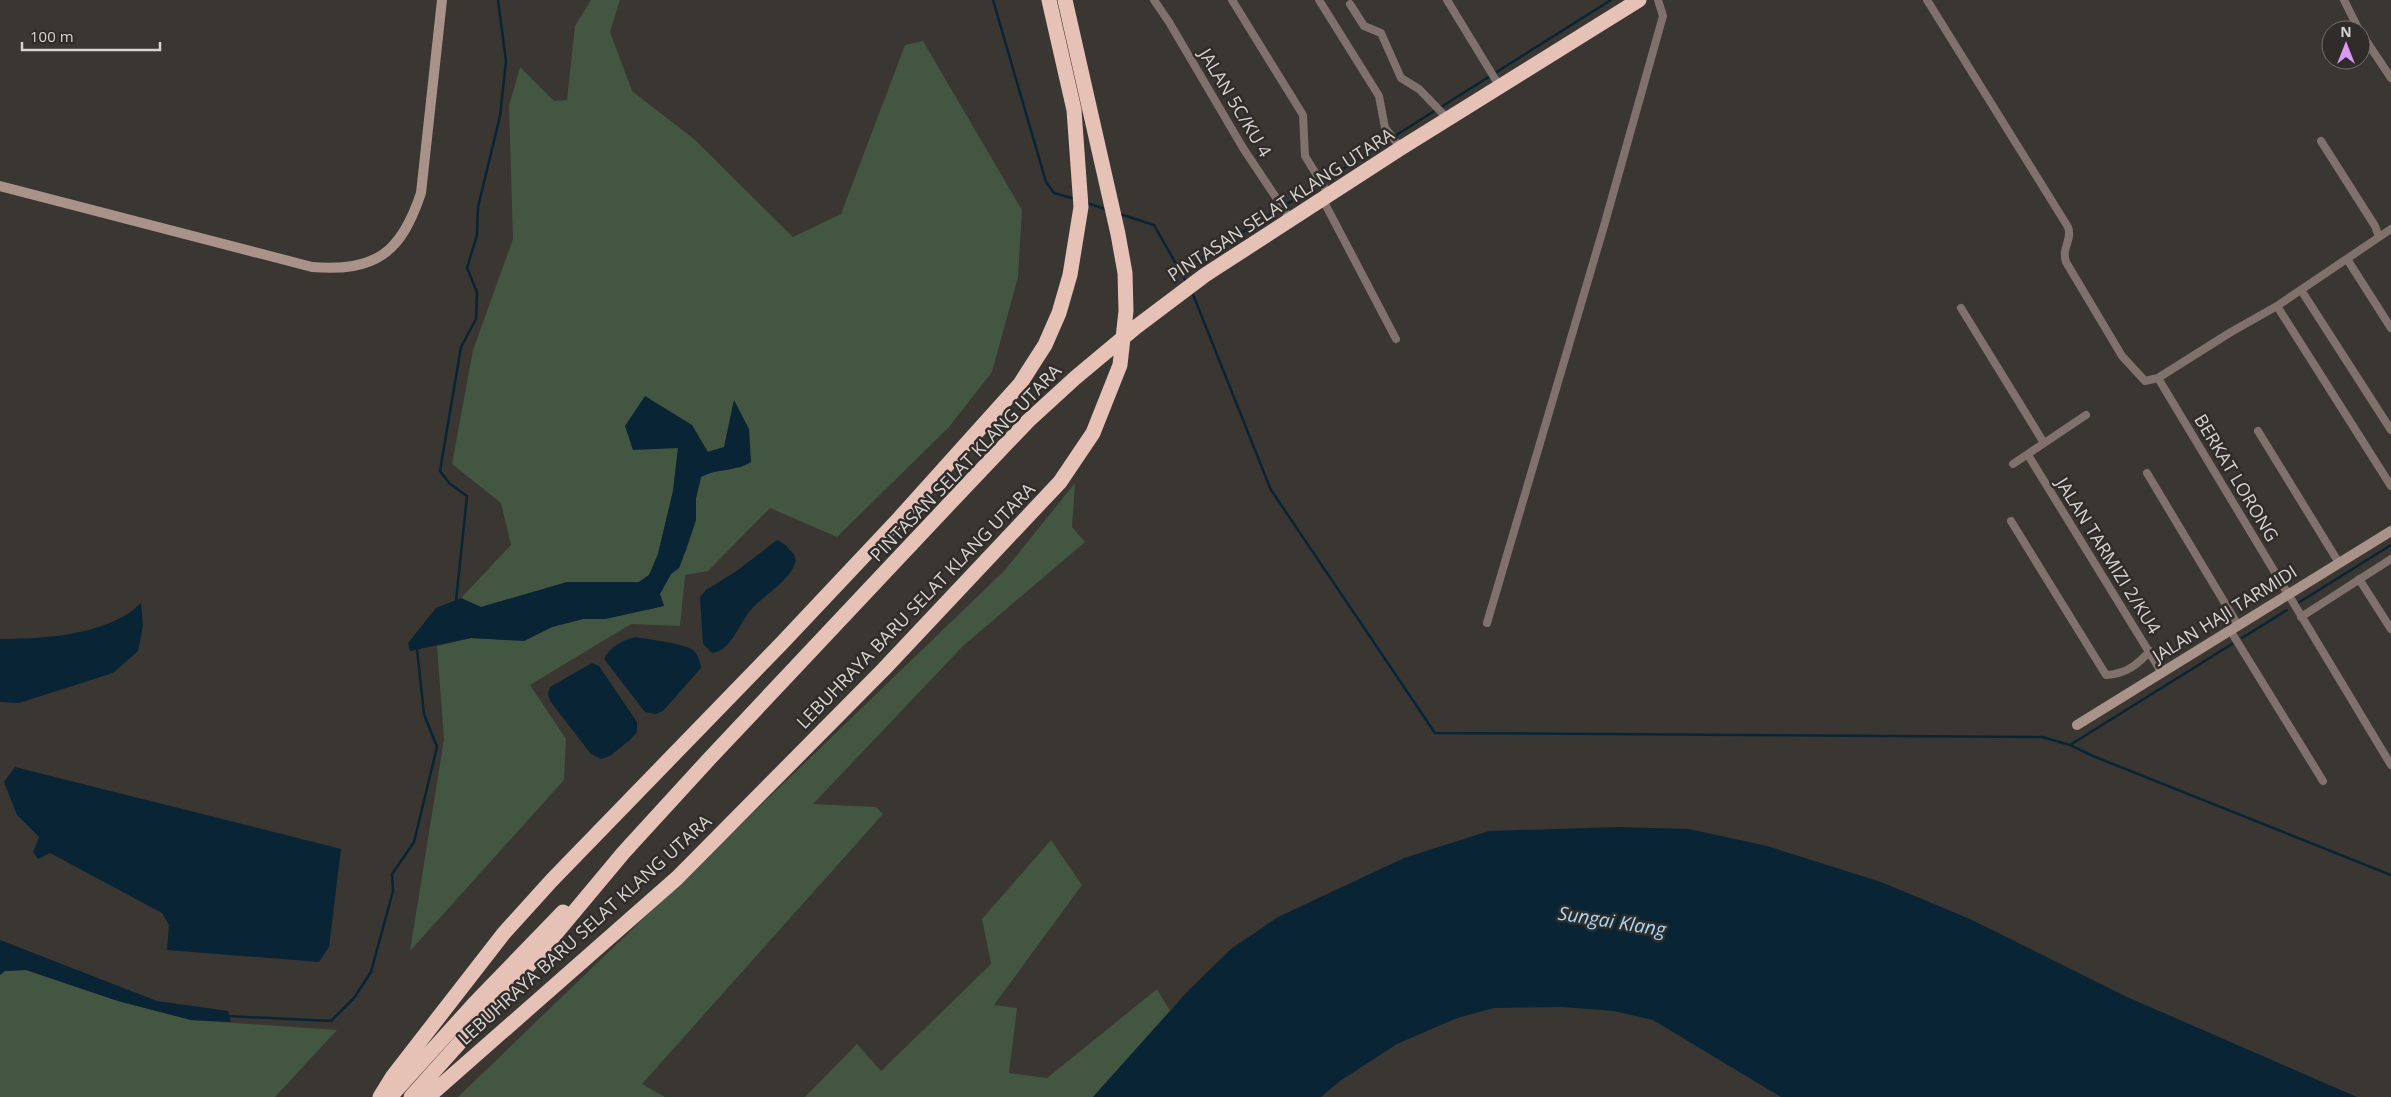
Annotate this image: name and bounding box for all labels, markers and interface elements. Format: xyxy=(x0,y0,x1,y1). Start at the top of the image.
scale bar xyxy=(22,20,160,52)
north arrow xyxy=(2321,20,2371,70)
text: N xyxy=(2340,22,2352,41)
text: 100 m xyxy=(30,26,74,46)
street label: JALAN 5C/KU 4 xyxy=(1193,42,1278,161)
street label: PINTASAN SELAT KLANG UTARA xyxy=(1163,121,1399,287)
street label: PINTASAN SELAT KLANG UTARA xyxy=(864,358,1067,566)
street label: BERKAT LORONG xyxy=(2189,409,2284,546)
street label: JALAN TARMIZI 2/KU4 xyxy=(2050,471,2167,638)
street label: LEBUHRAYA BARU SELAT KLANG UTARA xyxy=(791,477,1040,733)
street label: JALAN HAJI TARMIDI xyxy=(2146,559,2301,668)
street label: LEBUHRAYA BARU SELAT KLANG UTARA xyxy=(452,808,717,1050)
water label: Sungai Klang xyxy=(1556,900,1669,943)

